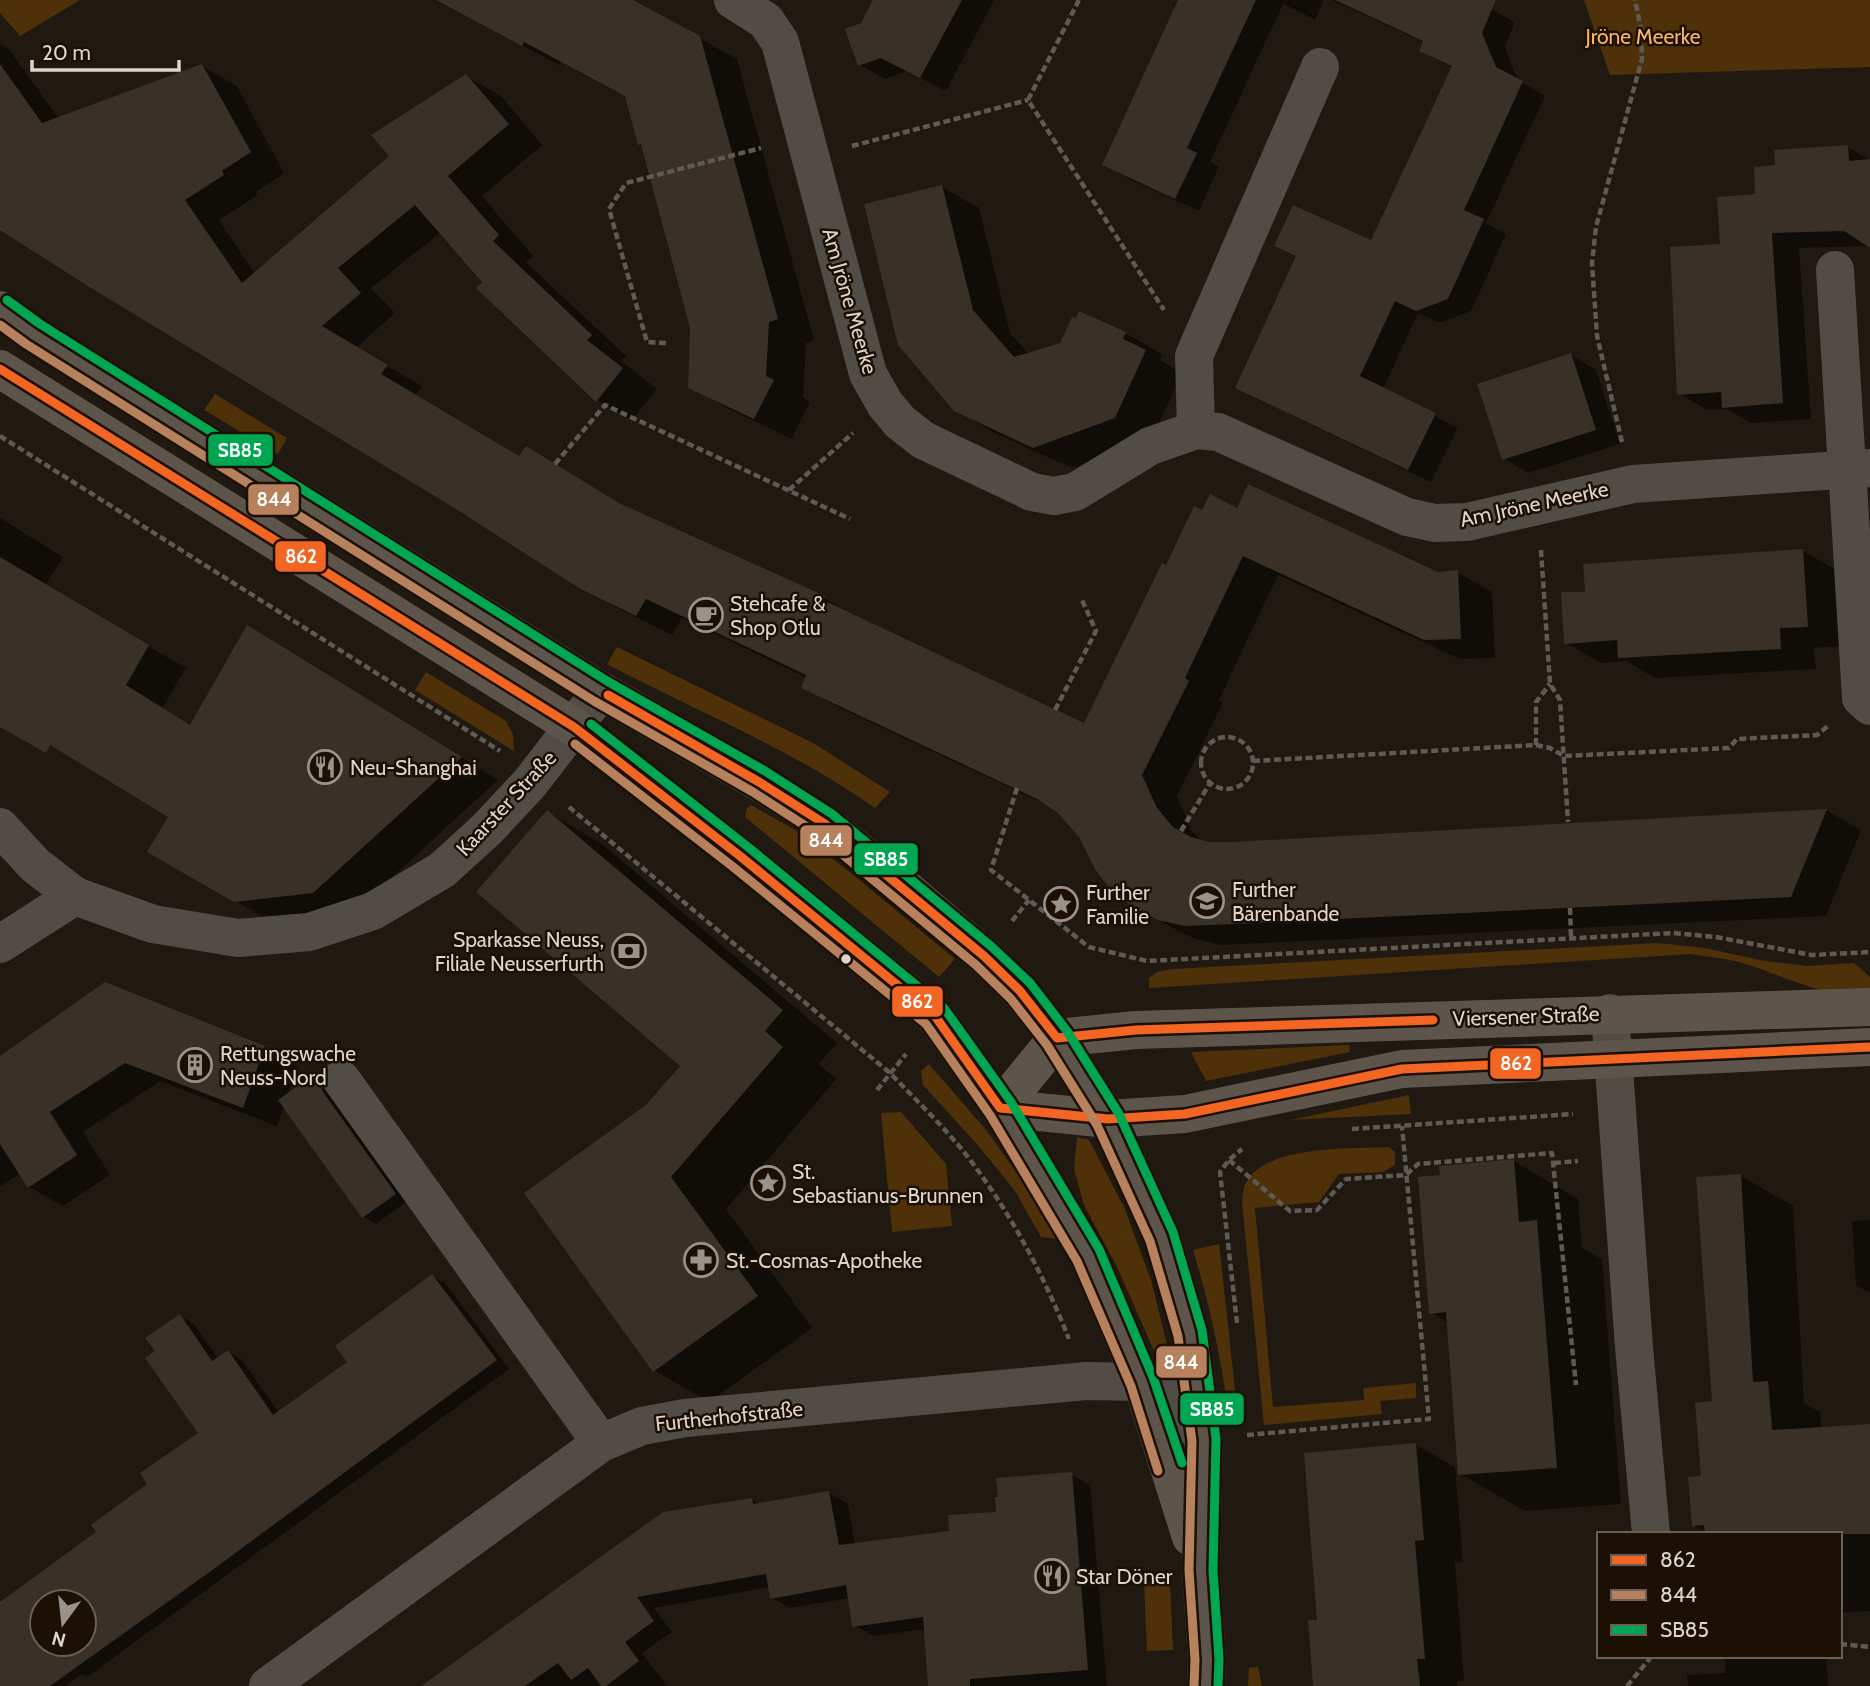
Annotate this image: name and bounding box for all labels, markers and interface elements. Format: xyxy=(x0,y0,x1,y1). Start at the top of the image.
park label: Jröne Meerke xyxy=(1585,24,1701,49)
scale bar xyxy=(32,28,178,72)
text: 20 m xyxy=(42,40,91,65)
street label: Am Jröne Meerke xyxy=(817,225,883,377)
line badge: SB85 xyxy=(207,433,274,467)
text: SB85 xyxy=(218,439,262,462)
street label: Am Jröne Meerke xyxy=(1458,476,1611,532)
line badge: 844 xyxy=(247,483,300,516)
text: 844 xyxy=(256,488,292,511)
line badge: 862 xyxy=(274,540,327,573)
text: 862 xyxy=(285,545,317,568)
place label: Stehcafe & Shop Otlu xyxy=(730,591,826,640)
cafe icon: Stehcafe & Shop Otlu xyxy=(687,596,725,634)
street label: Kaarster Straße xyxy=(451,745,561,861)
restaurant icon: Neu-Shanghai xyxy=(306,748,344,786)
place label: Neu-Shanghai xyxy=(350,755,477,780)
line badge: 844 xyxy=(799,824,853,857)
text: 844 xyxy=(808,829,844,852)
line badge: SB85 xyxy=(853,842,919,876)
text: SB85 xyxy=(864,848,908,871)
place label: Further Bärenbande xyxy=(1232,877,1340,926)
place label: Further Familie xyxy=(1086,880,1150,929)
school or university icon: Further Bärenbande xyxy=(1188,882,1226,920)
place icon: Further Familie xyxy=(1042,885,1080,923)
place label: Sparkasse Neuss, Filiale Neusserfurth xyxy=(435,927,604,976)
bank icon: Sparkasse Neuss, Filiale Neusserfurth xyxy=(610,932,648,970)
unlabelled marker xyxy=(839,952,853,966)
line badge: 862 xyxy=(891,985,944,1018)
text: 862 xyxy=(901,990,933,1013)
street label: Viersener Straße xyxy=(1452,1001,1600,1031)
place label: Rettungswache Neuss-Nord xyxy=(220,1041,356,1090)
building icon: Rettungswache Neuss-Nord xyxy=(176,1046,214,1084)
line badge: 862 xyxy=(1489,1047,1542,1080)
text: 862 xyxy=(1500,1052,1532,1075)
place label: St. Sebastianus-Brunnen xyxy=(792,1159,983,1208)
place icon: St. Sebastianus-Brunnen xyxy=(749,1164,787,1202)
pharmacy icon: St.-Cosmas-Apotheke xyxy=(682,1241,720,1279)
place label: St.-Cosmas-Apotheke xyxy=(726,1248,922,1273)
line badge: 844 xyxy=(1155,1345,1208,1379)
text: 844 xyxy=(1163,1351,1199,1374)
line badge: SB85 xyxy=(1179,1392,1245,1426)
street label: Furtherhofstraße xyxy=(654,1396,804,1436)
text: SB85 xyxy=(1190,1398,1234,1421)
legend xyxy=(1597,1532,1842,1658)
text: 862 xyxy=(1660,1547,1696,1572)
restaurant icon: Star Döner xyxy=(1033,1557,1071,1595)
place label: Star Döner xyxy=(1076,1564,1173,1589)
text: 844 xyxy=(1660,1582,1697,1607)
north arrow xyxy=(28,1588,98,1658)
text: SB85 xyxy=(1660,1617,1709,1642)
text: N xyxy=(49,1626,68,1652)

